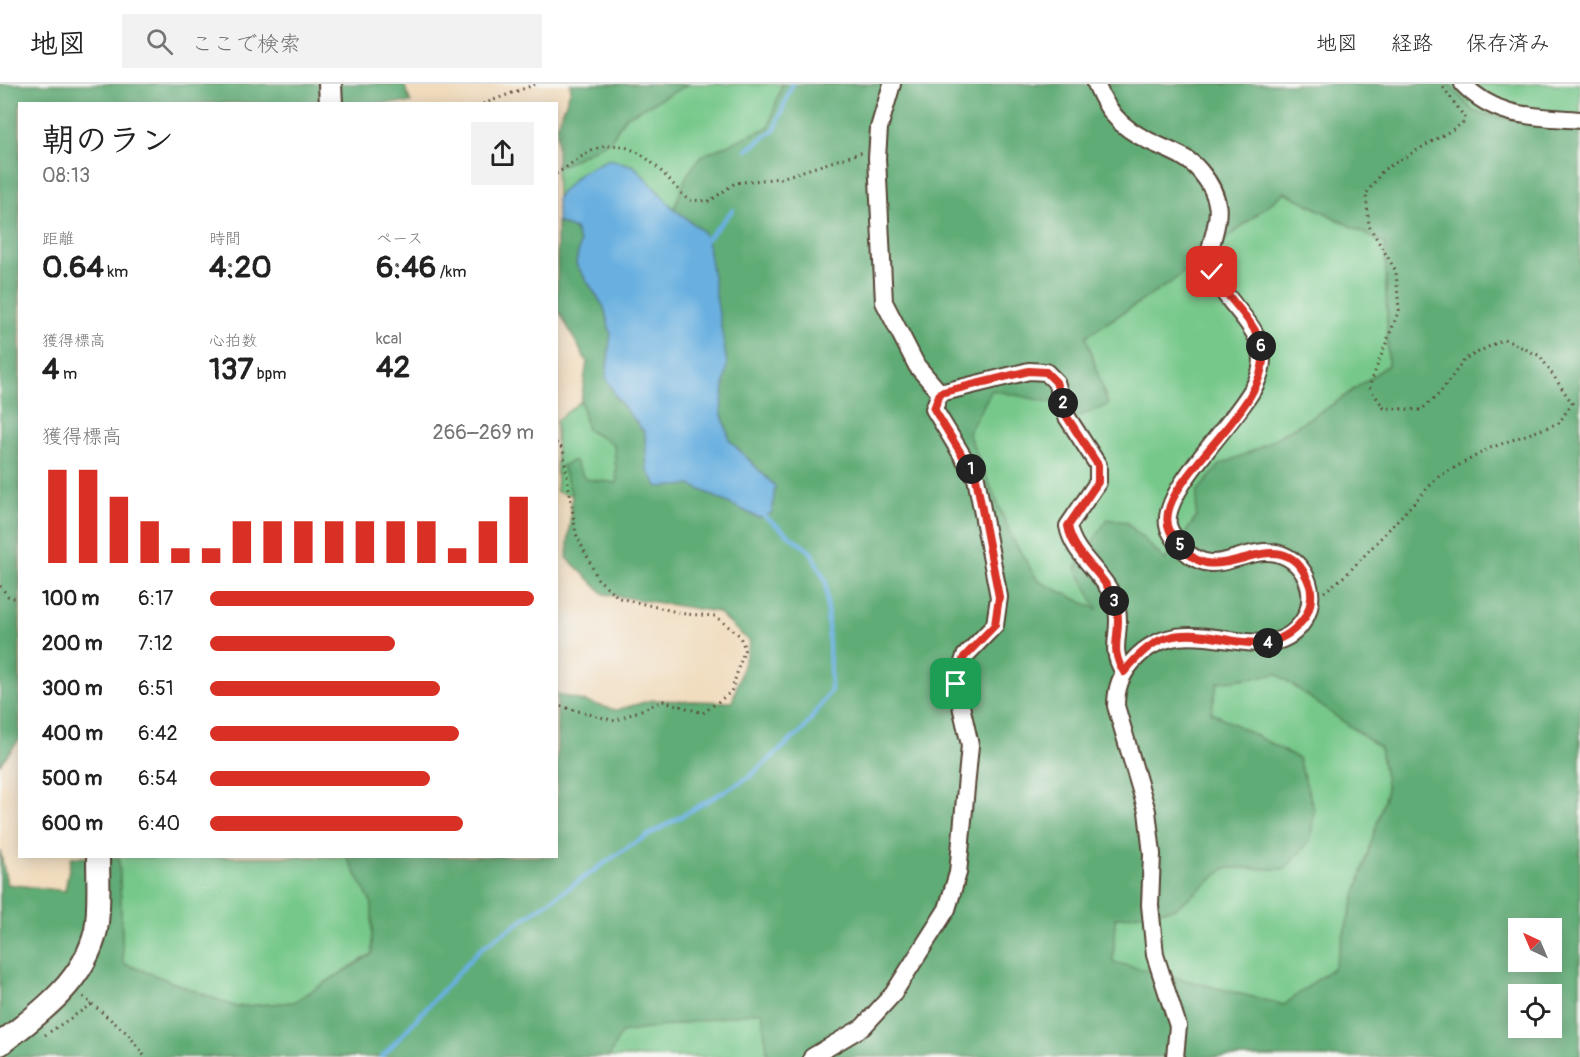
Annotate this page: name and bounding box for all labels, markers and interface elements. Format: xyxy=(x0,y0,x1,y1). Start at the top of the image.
search box xyxy=(122,14,542,68)
icon: search xyxy=(143,25,176,58)
text: 地図 xyxy=(30,27,86,62)
text: ここで検索 xyxy=(191,30,301,58)
text: 地図 xyxy=(1316,30,1358,57)
text: 経路 xyxy=(1391,30,1433,57)
text: 保存済み xyxy=(1466,30,1550,57)
text: 朝のラン xyxy=(42,120,174,161)
button: share xyxy=(471,122,534,185)
text: 08:13 xyxy=(42,163,90,188)
text: 距離 xyxy=(42,229,74,249)
text: 時間 xyxy=(209,229,241,249)
text: ペース xyxy=(376,229,423,249)
pin xyxy=(1186,246,1237,297)
text: 0.64 xyxy=(42,249,104,286)
text: 4:20 xyxy=(209,249,272,286)
text: 6:46 xyxy=(376,249,436,286)
icon: check xyxy=(1195,255,1228,288)
text: km xyxy=(104,262,128,282)
text: /km xyxy=(436,262,466,282)
text: kcal xyxy=(376,329,402,349)
text: 獲得標高 xyxy=(42,331,106,351)
text: 心拍数 xyxy=(209,331,257,351)
pin: 6 xyxy=(1246,331,1276,361)
text: 6 xyxy=(1256,336,1266,356)
text: 42 xyxy=(376,349,410,386)
text: 4 xyxy=(42,351,59,388)
text: 137 xyxy=(209,351,253,388)
text: m xyxy=(59,364,77,384)
text: bpm xyxy=(253,364,286,384)
pin: 2 xyxy=(1048,388,1078,418)
text: 2 xyxy=(1059,393,1067,413)
text: 266–269 m xyxy=(433,420,534,445)
text: 獲得標高 xyxy=(42,424,122,449)
pin: 1 xyxy=(956,454,986,484)
text: 1 xyxy=(968,459,974,479)
pin: 5 xyxy=(1165,530,1195,560)
text: 5 xyxy=(1176,535,1184,555)
text: 100 m xyxy=(42,586,99,611)
text: 6:17 xyxy=(138,586,173,611)
pin: 3 xyxy=(1099,586,1129,616)
text: 3 xyxy=(1110,591,1118,611)
pin: 4 xyxy=(1253,628,1283,658)
text: 200 m xyxy=(42,631,103,656)
text: 7:12 xyxy=(138,631,173,656)
text: 4 xyxy=(1263,633,1273,653)
pin xyxy=(930,658,981,709)
icon: arrive xyxy=(939,667,972,700)
text: 300 m xyxy=(42,676,103,701)
text: 6:51 xyxy=(138,676,174,701)
text: 400 m xyxy=(42,721,103,746)
text: 6:42 xyxy=(138,721,178,746)
text: 500 m xyxy=(42,766,102,791)
text: 6:54 xyxy=(138,766,177,791)
text: 600 m xyxy=(42,811,103,836)
text: 6:40 xyxy=(138,811,180,836)
north arrow xyxy=(1508,918,1562,972)
map controls xyxy=(1508,918,1562,1038)
button: locate xyxy=(1508,984,1562,1038)

